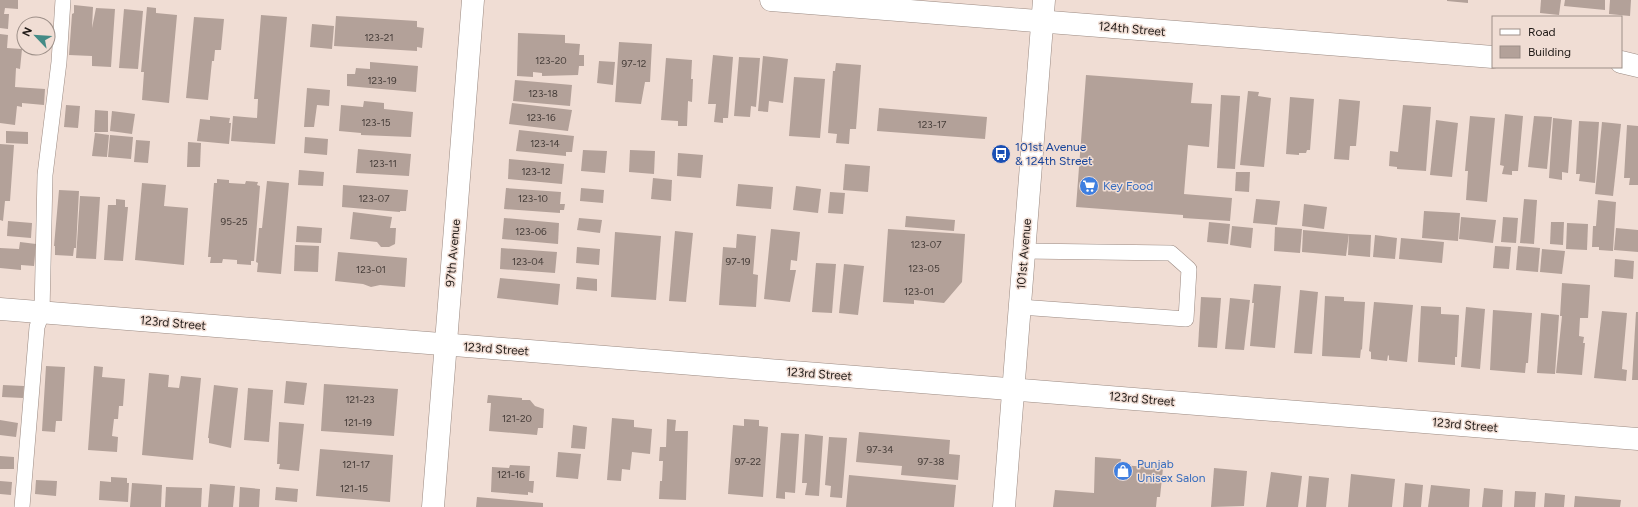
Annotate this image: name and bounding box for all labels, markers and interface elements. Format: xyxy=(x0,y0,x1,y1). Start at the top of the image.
north arrow xyxy=(16,16,56,56)
legend xyxy=(1492,16,1622,68)
street label: 124th Street xyxy=(1098,19,1166,39)
text: N xyxy=(20,25,35,39)
text: Road xyxy=(1528,25,1556,39)
house number: 123-21 xyxy=(364,31,394,44)
text: Building xyxy=(1528,45,1571,59)
house number: 123-20 xyxy=(535,54,567,67)
house number: 97-12 xyxy=(622,57,646,70)
house number: 123-19 xyxy=(367,74,397,87)
house number: 123-18 xyxy=(528,87,558,100)
house number: 123-16 xyxy=(526,111,556,124)
house number: 123-15 xyxy=(361,116,391,129)
house number: 123-17 xyxy=(918,118,947,131)
house number: 123-14 xyxy=(530,137,560,150)
place label: 101st Avenue & 124th Street xyxy=(1015,140,1093,168)
bus stop icon: 101st Avenue & 124th Street xyxy=(990,143,1012,165)
house number: 123-11 xyxy=(369,157,397,170)
house number: 123-12 xyxy=(521,165,551,178)
supermarket icon: Key Food xyxy=(1078,175,1100,197)
place label: Key Food xyxy=(1103,179,1153,193)
house number: 123-07 xyxy=(358,192,390,205)
house number: 123-10 xyxy=(518,192,548,205)
house number: 95-25 xyxy=(221,215,248,228)
street label: 101st Avenue xyxy=(1014,217,1034,290)
street label: 97th Avenue xyxy=(443,218,463,287)
house number: 123-06 xyxy=(515,225,547,238)
house number: 123-07 xyxy=(910,238,942,251)
house number: 123-04 xyxy=(512,255,544,268)
house number: 97-19 xyxy=(726,255,751,268)
house number: 123-05 xyxy=(908,262,940,275)
house number: 123-01 xyxy=(356,263,386,276)
house number: 123-01 xyxy=(904,285,934,298)
street label: 123rd Street xyxy=(140,313,207,333)
street label: 123rd Street xyxy=(463,340,530,358)
street label: 123rd Street xyxy=(786,365,853,383)
street label: 123rd Street xyxy=(1109,389,1176,409)
house number: 121-23 xyxy=(345,393,375,406)
house number: 121-20 xyxy=(502,412,532,425)
street label: 123rd Street xyxy=(1432,415,1499,435)
house number: 121-19 xyxy=(344,416,372,429)
house number: 97-34 xyxy=(867,443,893,456)
house number: 97-22 xyxy=(735,455,761,468)
house number: 97-38 xyxy=(918,455,944,468)
place label: Punjab Unisex Salon xyxy=(1137,457,1206,485)
house number: 121-17 xyxy=(342,458,370,471)
shop icon: Punjab Unisex Salon xyxy=(1112,460,1134,482)
house number: 121-16 xyxy=(497,468,525,481)
house number: 121-15 xyxy=(340,482,368,495)

